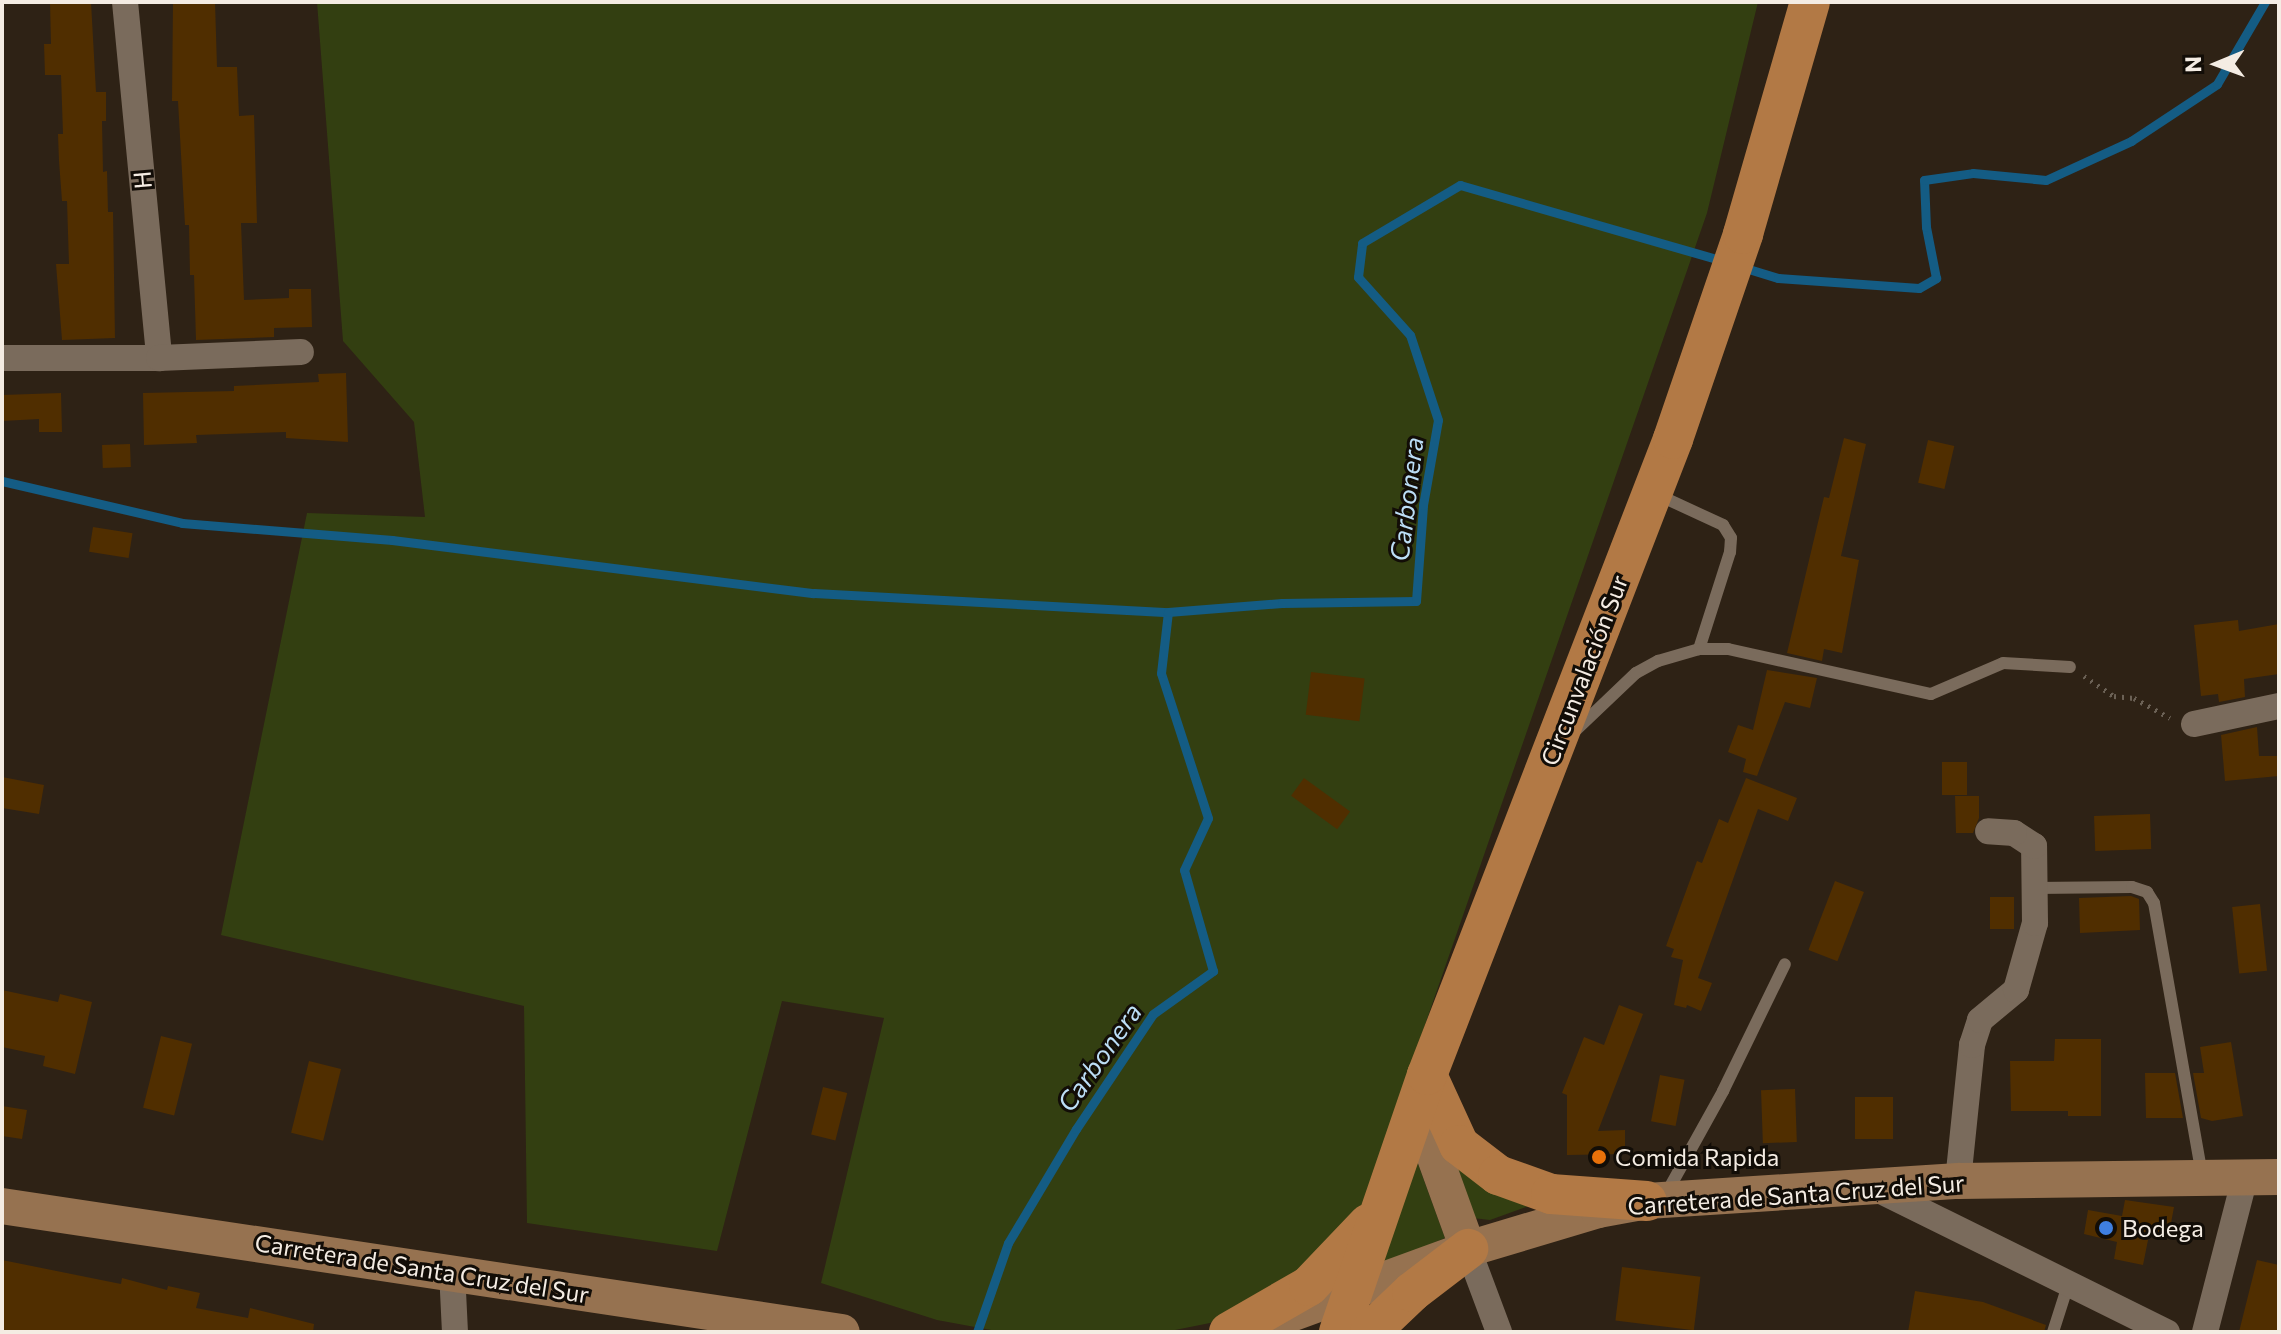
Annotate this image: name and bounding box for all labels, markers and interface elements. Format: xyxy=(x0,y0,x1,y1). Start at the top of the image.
north arrow xyxy=(2177,24,2257,104)
text: N xyxy=(2179,56,2206,73)
street label: H xyxy=(127,170,157,190)
water label: Carbonera xyxy=(1383,435,1429,563)
street label: Circunvalación Sur xyxy=(1534,571,1634,769)
water label: Carbonera xyxy=(1050,997,1148,1117)
place label: Comida Rapida xyxy=(1615,1143,1779,1171)
marker: Comida Rapida xyxy=(1590,1148,1608,1166)
street label: Carretera de Santa Cruz del Sur xyxy=(1627,1168,1965,1220)
place label: Bodega xyxy=(2122,1214,2204,1242)
marker: Bodega xyxy=(2097,1219,2115,1237)
street label: Carretera de Santa Cruz del Sur xyxy=(253,1227,591,1309)

